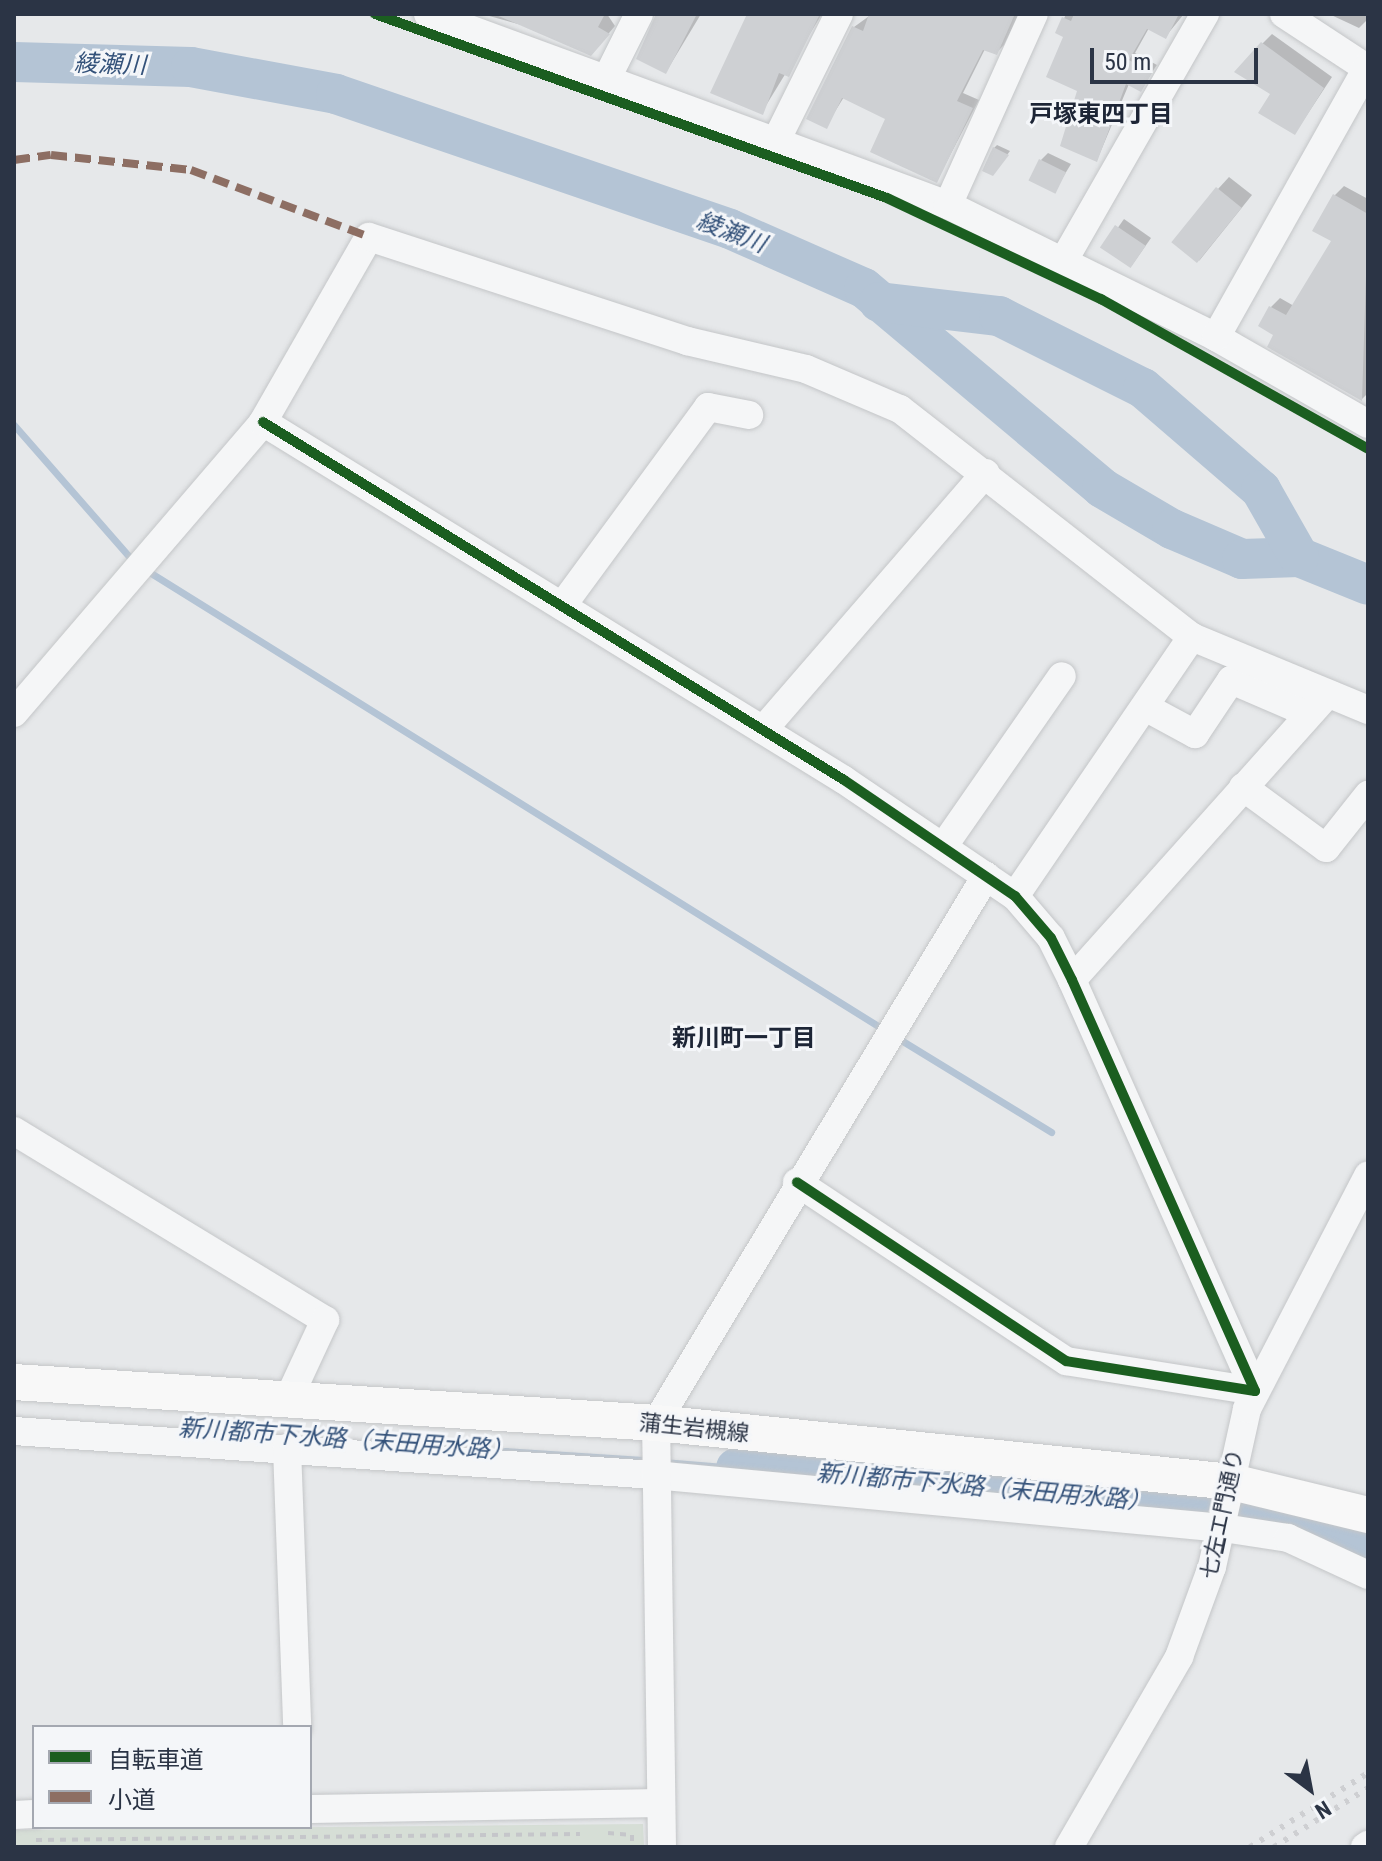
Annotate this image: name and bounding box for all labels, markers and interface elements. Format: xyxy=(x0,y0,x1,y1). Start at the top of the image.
scale bar xyxy=(1094,32,1262,82)
text: 50 m xyxy=(1104,48,1151,76)
water label: 綾瀬川 xyxy=(74,49,146,81)
district label: 戸塚東四丁目 xyxy=(1029,101,1173,129)
water label: 綾瀬川 xyxy=(692,207,770,259)
district label: 新川町一丁目 xyxy=(672,1025,816,1053)
street label: 蒲生岩槻線 xyxy=(638,1409,750,1447)
water label: 新川都市下水路（末田用水路） xyxy=(177,1414,515,1466)
street label: 七左エ門通り xyxy=(1195,1447,1249,1581)
water label: 新川都市下水路（末田用水路） xyxy=(815,1459,1153,1517)
legend xyxy=(32,1725,312,1829)
text: 自転車道 xyxy=(108,1746,204,1774)
north arrow xyxy=(1270,1749,1350,1829)
text: 小道 xyxy=(108,1786,156,1814)
text: N xyxy=(1311,1796,1335,1824)

